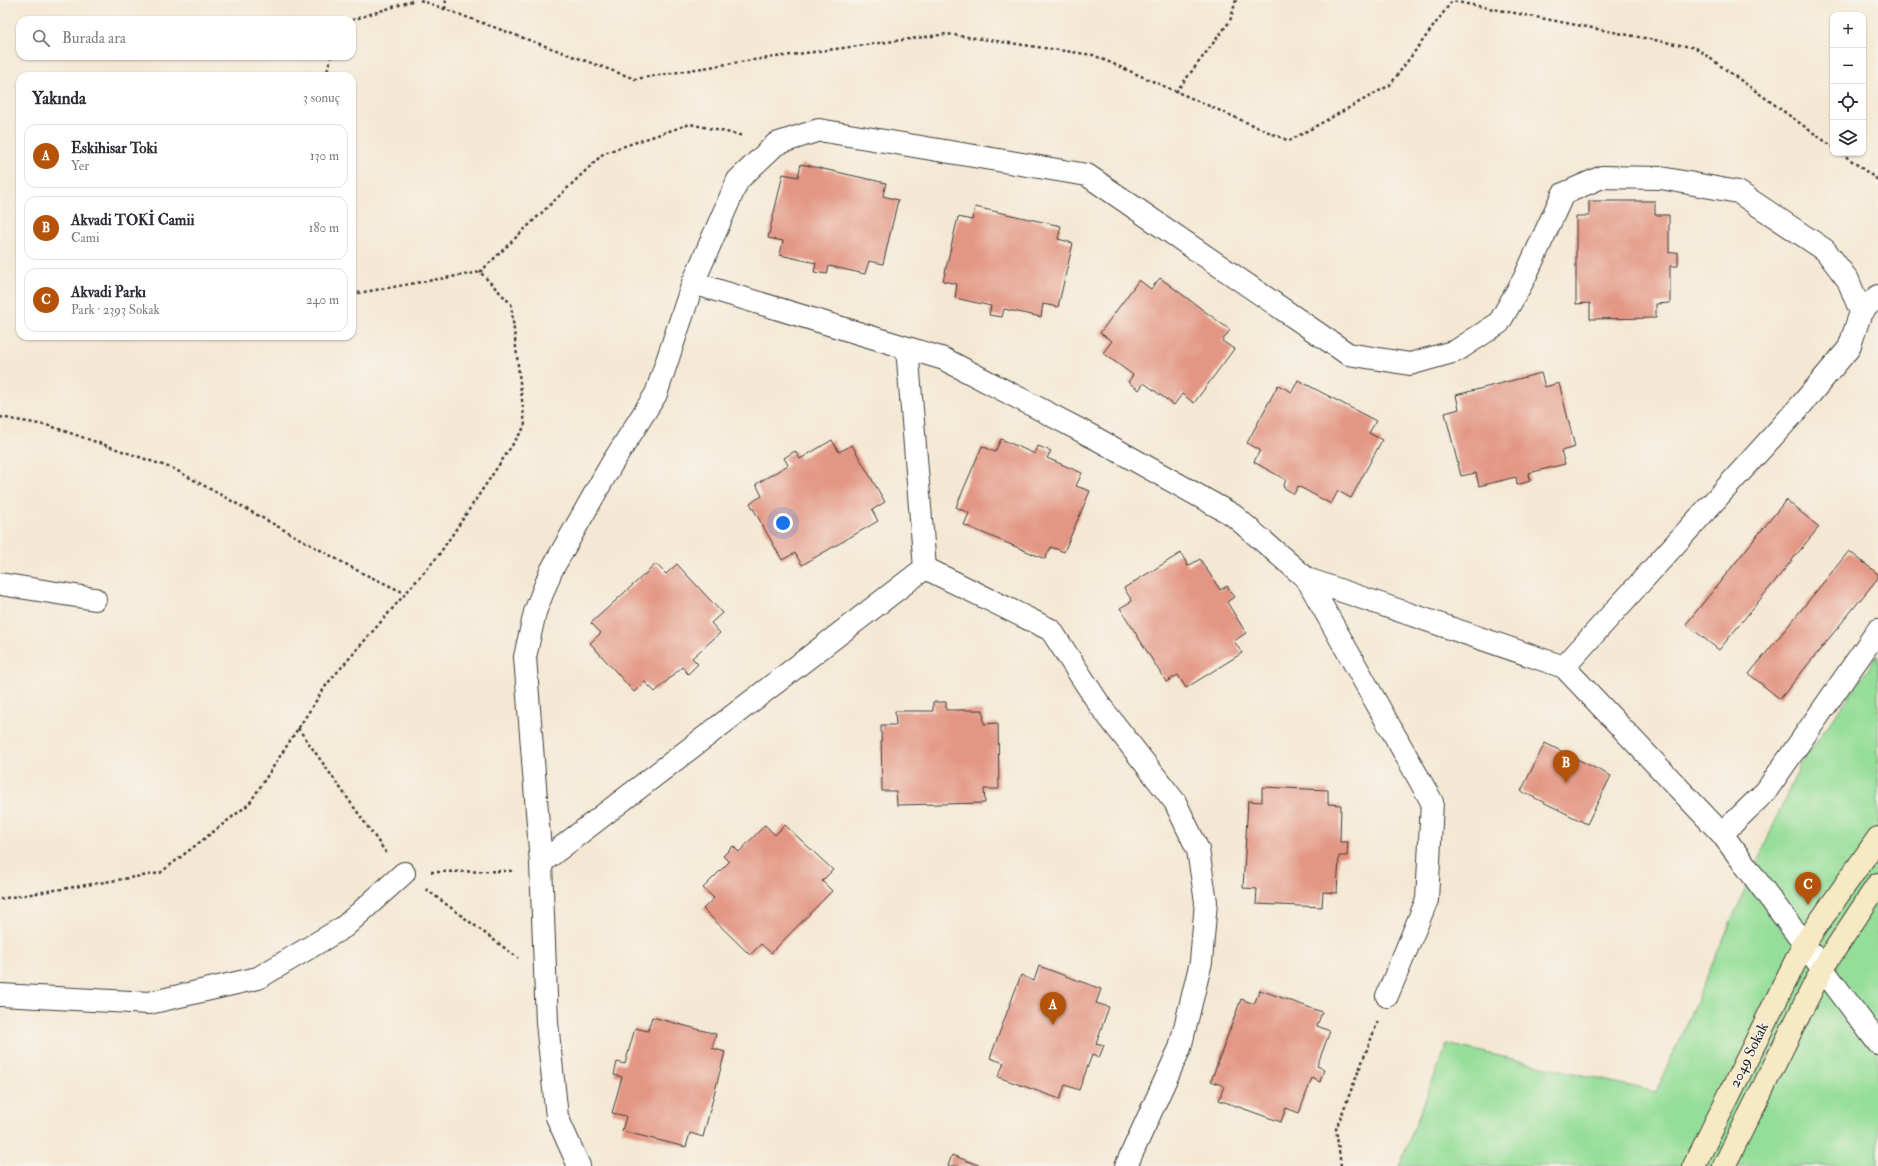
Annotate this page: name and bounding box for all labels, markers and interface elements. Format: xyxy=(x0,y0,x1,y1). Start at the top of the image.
map controls xyxy=(1830,12,1866,156)
button: + xyxy=(1830,12,1866,48)
search box xyxy=(16,16,356,60)
icon: search xyxy=(30,27,52,49)
text: Burada ara xyxy=(62,29,126,48)
button: − xyxy=(1830,48,1866,84)
button: locate xyxy=(1830,84,1866,120)
text: Yakında xyxy=(32,88,86,109)
text: 3 sonuç xyxy=(303,90,340,106)
button: layers xyxy=(1830,120,1866,156)
text: Eskihisar Toki xyxy=(71,139,158,158)
text: A xyxy=(42,148,50,164)
text: 130 m xyxy=(310,148,339,164)
text: Yer xyxy=(71,158,89,174)
text: Akvadi TOKİ Camii xyxy=(71,211,194,230)
text: B xyxy=(42,220,50,236)
text: 180 m xyxy=(309,220,339,236)
text: Cami xyxy=(71,230,99,246)
text: Akvadi Parkı xyxy=(71,283,146,302)
text: C xyxy=(41,292,51,308)
text: 240 m xyxy=(306,292,339,308)
text: Park · 2393 Sokak xyxy=(71,302,160,318)
your location xyxy=(773,513,793,533)
pin: B xyxy=(1553,750,1579,783)
pin: C xyxy=(1795,872,1821,905)
pin: A xyxy=(1040,992,1066,1025)
street label: 2049 Sokak xyxy=(1725,1019,1773,1091)

